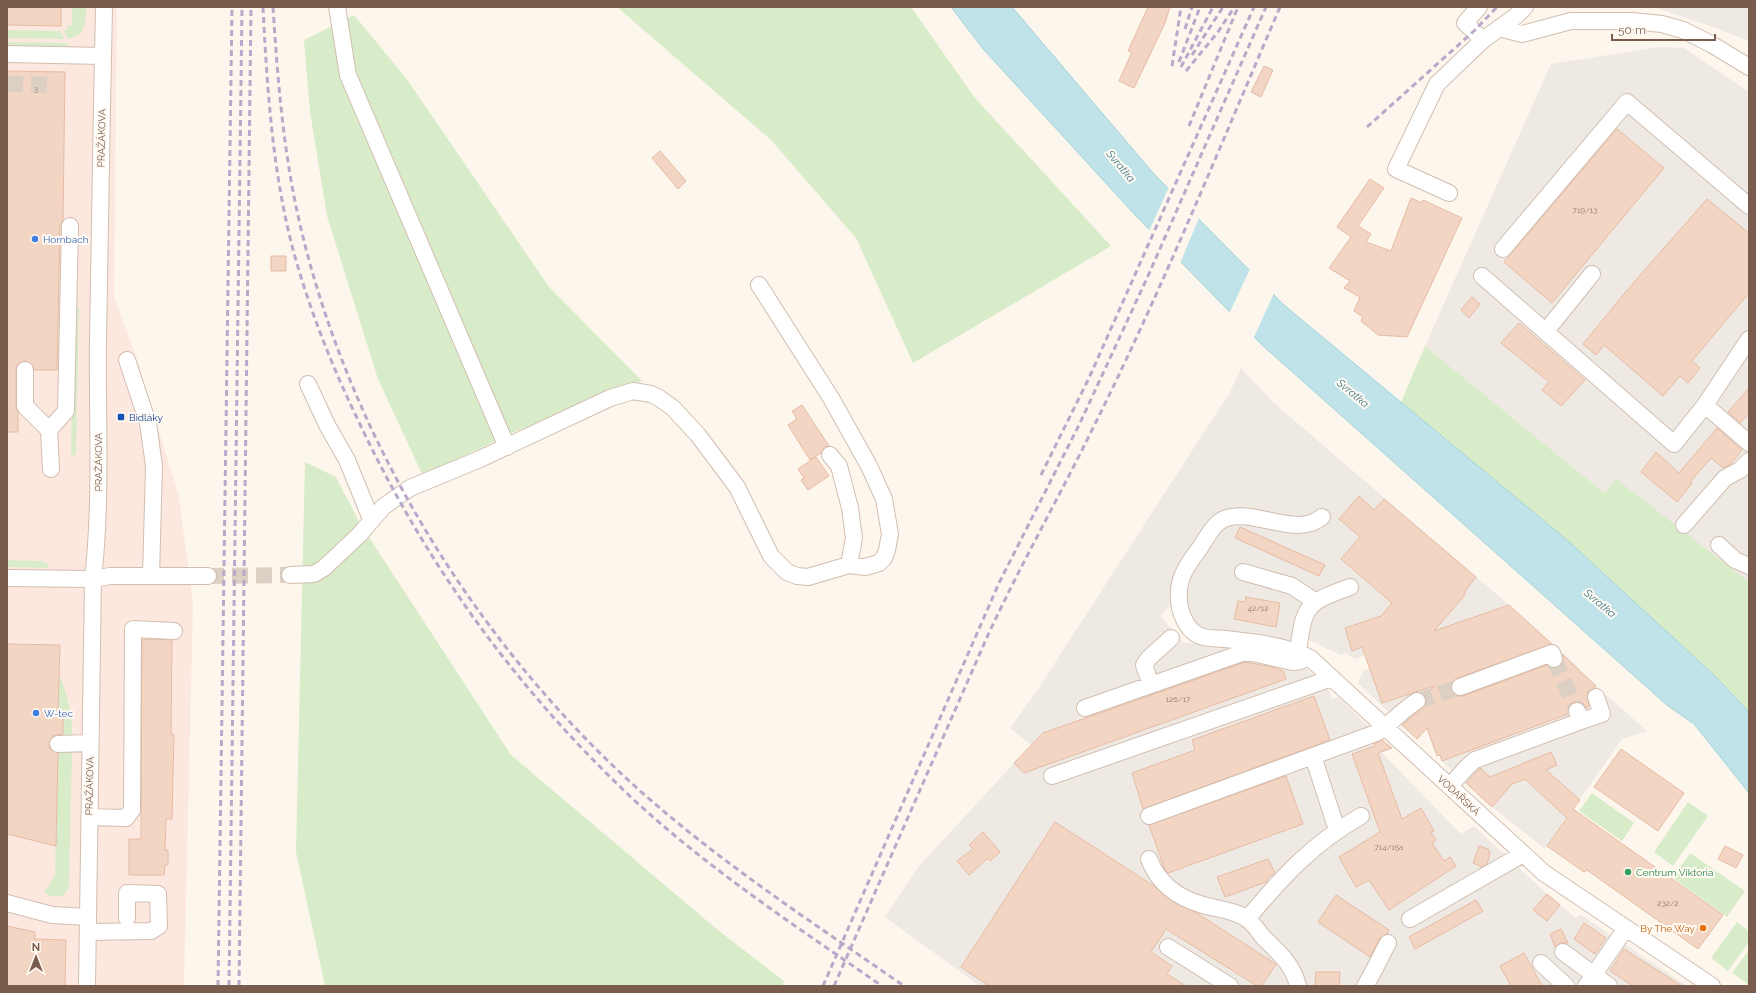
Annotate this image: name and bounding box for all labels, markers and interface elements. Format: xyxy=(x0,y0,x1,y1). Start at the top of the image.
scale bar xyxy=(1612,16,1715,42)
text: 50 m xyxy=(1618,23,1646,37)
house number: 3 xyxy=(34,84,38,94)
street label: PRAŽÁKOVA xyxy=(95,108,108,167)
water label: Svratka xyxy=(1103,147,1138,185)
house number: 719/13 xyxy=(1573,205,1597,215)
marker: Hornbach xyxy=(30,234,40,244)
place label: Hornbach xyxy=(43,234,89,245)
water label: Svratka xyxy=(1333,376,1372,411)
marker: Bidláky xyxy=(116,412,126,422)
place label: Bidláky xyxy=(129,412,164,423)
street label: PRAŽÁKOVA xyxy=(93,432,104,491)
water label: Svratka xyxy=(1580,586,1619,621)
house number: 42/12 xyxy=(1248,603,1268,613)
house number: 126/17 xyxy=(1166,694,1191,704)
marker: W-tec xyxy=(31,708,41,718)
place label: W-tec xyxy=(44,708,73,719)
street label: PRAŽÁKOVA xyxy=(83,756,96,815)
street label: VODAŘSKÁ xyxy=(1435,773,1482,818)
house number: 714/15a xyxy=(1375,842,1403,852)
marker: Centrum Viktoria xyxy=(1623,867,1633,877)
place label: Centrum Viktoria xyxy=(1636,867,1713,878)
house number: 232/2 xyxy=(1657,898,1679,908)
place label: By The Way xyxy=(1640,923,1696,934)
marker: By The Way xyxy=(1698,923,1708,933)
north arrow xyxy=(16,937,56,977)
text: N xyxy=(32,941,40,954)

